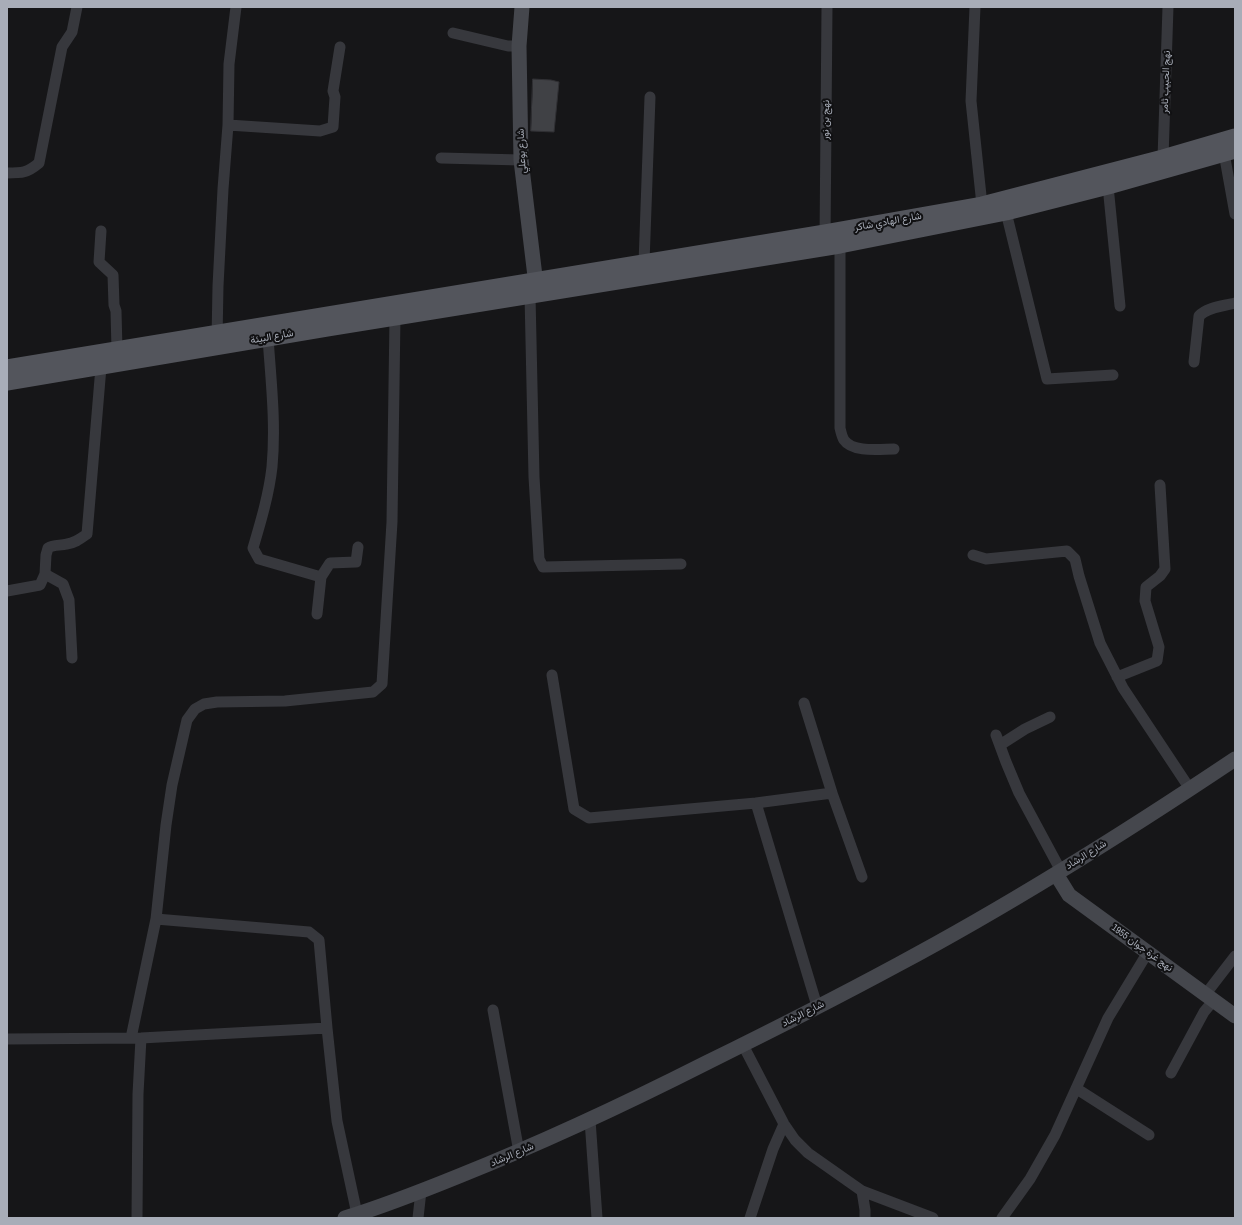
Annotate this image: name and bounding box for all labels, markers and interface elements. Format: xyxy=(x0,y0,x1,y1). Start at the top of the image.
street label: نهج الحبيب ثامر xyxy=(1159,50,1173,114)
street label: نهج بن نور xyxy=(820,100,832,140)
street label: شارع بوعلي xyxy=(515,128,529,174)
street label: شارع الهادي شاكر xyxy=(853,210,923,234)
street label: شارع البيئة xyxy=(250,327,294,347)
street label: شارع الرشاد xyxy=(1063,838,1109,872)
street label: نهج غرة جوان 1955 xyxy=(1109,922,1175,974)
street label: شارع الرشاد xyxy=(780,998,826,1030)
street label: شارع الرشاد xyxy=(489,1140,535,1170)

